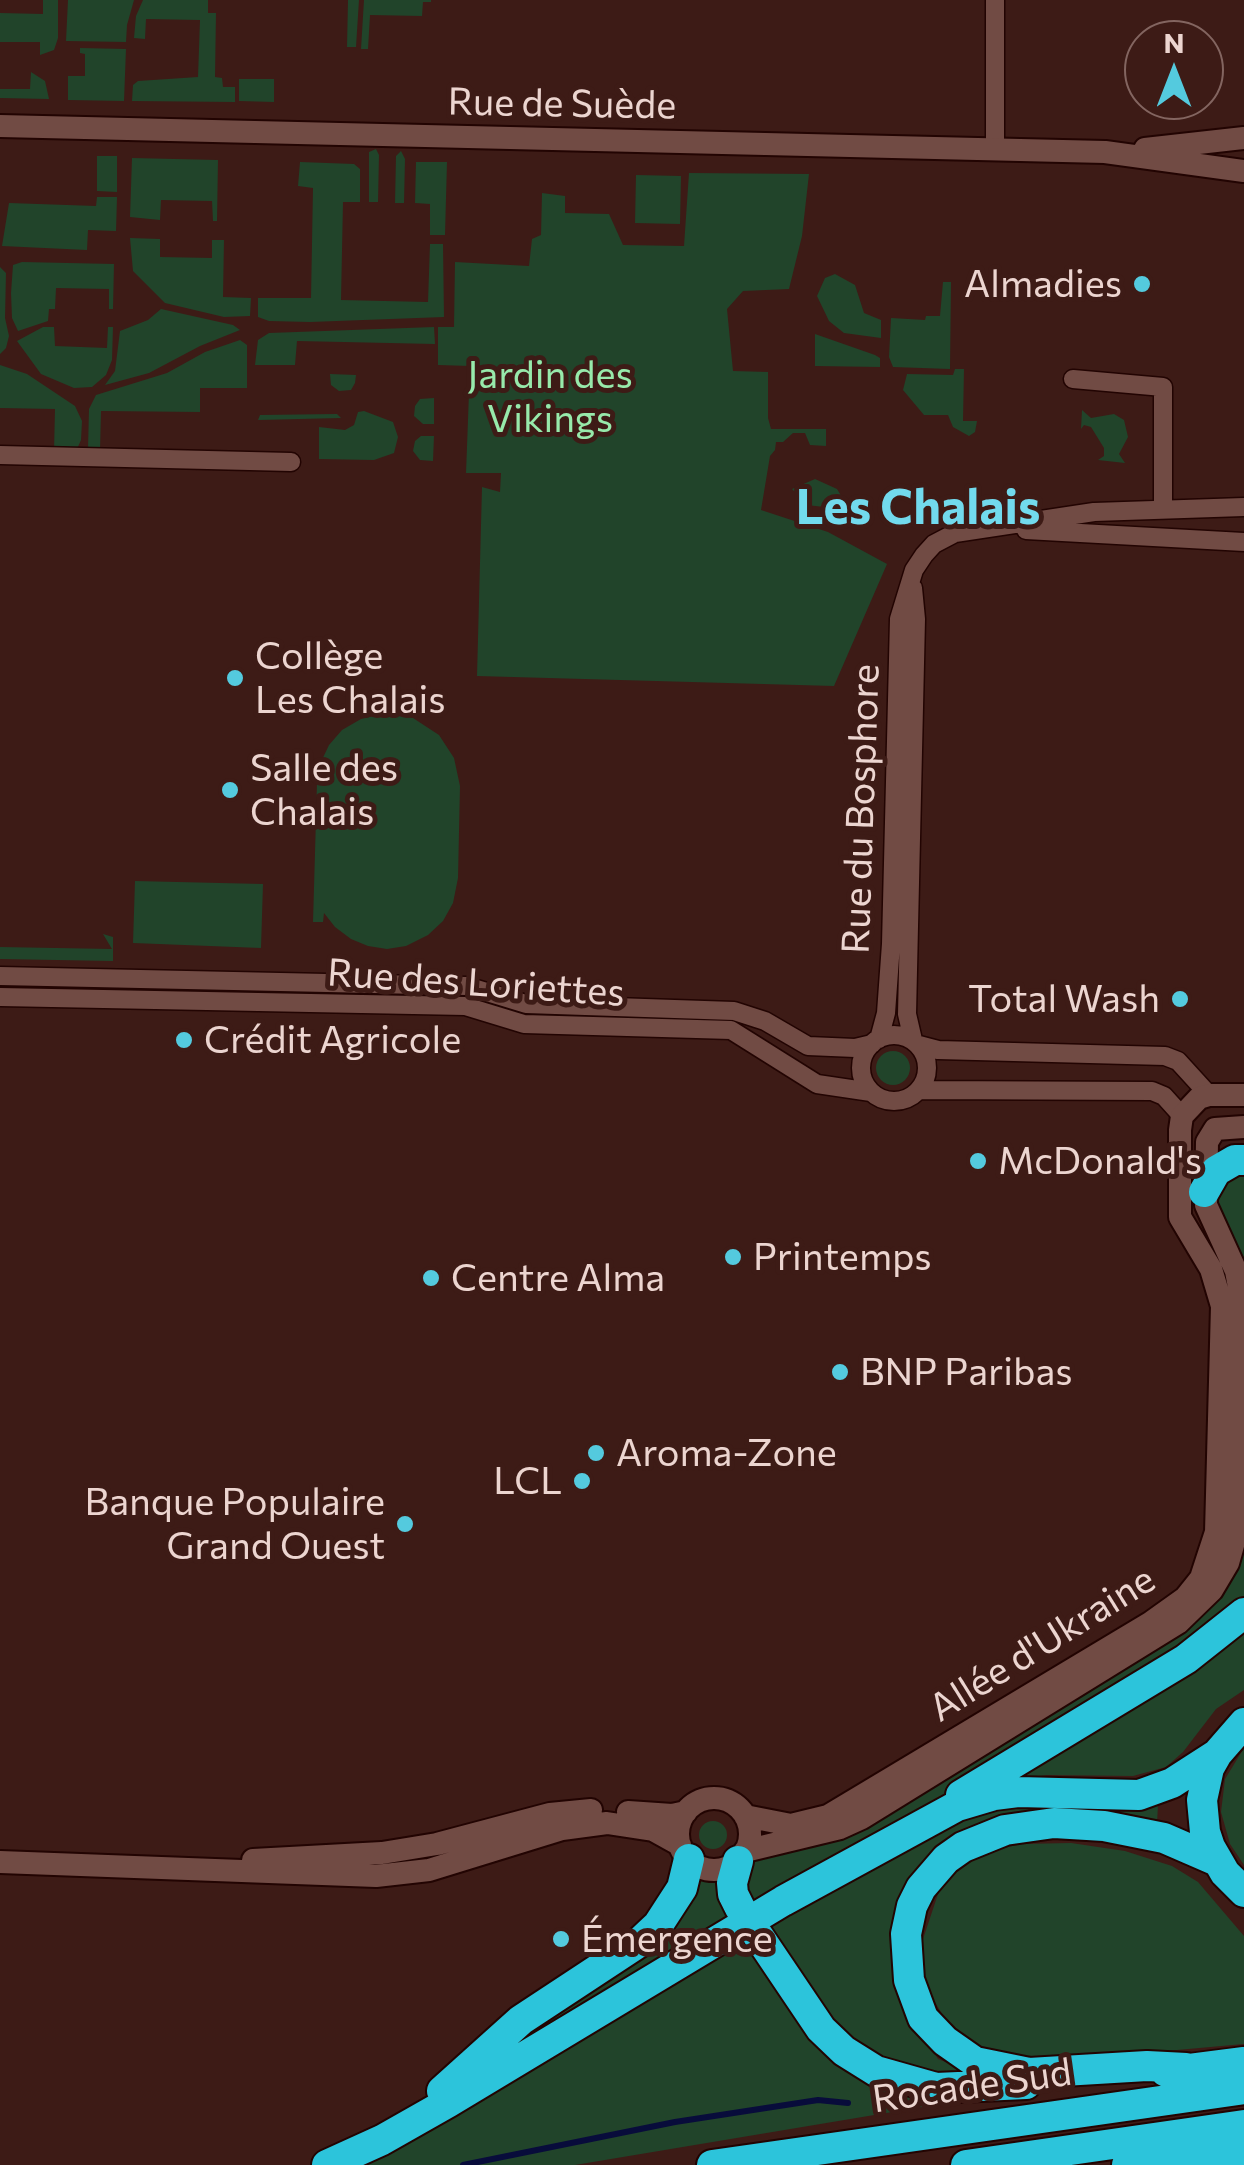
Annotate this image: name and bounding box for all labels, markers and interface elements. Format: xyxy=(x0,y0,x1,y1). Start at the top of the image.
north arrow xyxy=(1124,20,1224,120)
text: N xyxy=(1164,25,1185,59)
street label: Rue de Suède xyxy=(447,79,677,129)
place label: Almadies xyxy=(964,261,1122,307)
marker: Almadies xyxy=(1131,273,1153,295)
park label: Jardin des Vikings xyxy=(467,352,633,442)
district label: Les Chalais xyxy=(796,479,1040,537)
place label: Collège Les Chalais xyxy=(255,633,446,722)
street label: Rue du Bosphore xyxy=(833,663,889,955)
marker: Collège Les Chalais xyxy=(224,667,246,689)
place label: Salle des Chalais xyxy=(250,745,398,834)
marker: Salle des Chalais xyxy=(219,779,241,801)
street label: Rue des Loriettes xyxy=(326,950,626,1016)
place label: Total Wash xyxy=(968,976,1160,1022)
marker: Total Wash xyxy=(1169,988,1191,1010)
place label: Crédit Agricole xyxy=(204,1017,461,1063)
marker: Crédit Agricole xyxy=(173,1029,195,1051)
place label: McDonald's xyxy=(998,1138,1202,1184)
marker: McDonald's xyxy=(967,1150,989,1172)
place label: Printemps xyxy=(753,1234,931,1280)
marker: Printemps xyxy=(722,1246,744,1268)
place label: Centre Alma xyxy=(451,1255,665,1301)
marker: Centre Alma xyxy=(420,1267,442,1289)
place label: BNP Paribas xyxy=(860,1349,1073,1395)
marker: BNP Paribas xyxy=(829,1361,851,1383)
place label: Aroma-Zone xyxy=(616,1430,837,1476)
marker: Aroma-Zone xyxy=(585,1442,607,1464)
place label: LCL xyxy=(493,1458,562,1504)
marker: LCL xyxy=(571,1470,593,1492)
place label: Banque Populaire Grand Ouest xyxy=(85,1479,385,1568)
marker: Banque Populaire Grand Ouest xyxy=(394,1513,416,1535)
street label: Allée d'Ukraine xyxy=(921,1557,1163,1731)
place label: Émergence xyxy=(581,1916,773,1962)
marker: Émergence xyxy=(550,1928,572,1950)
street label: Rocade Sud xyxy=(870,2049,1074,2123)

